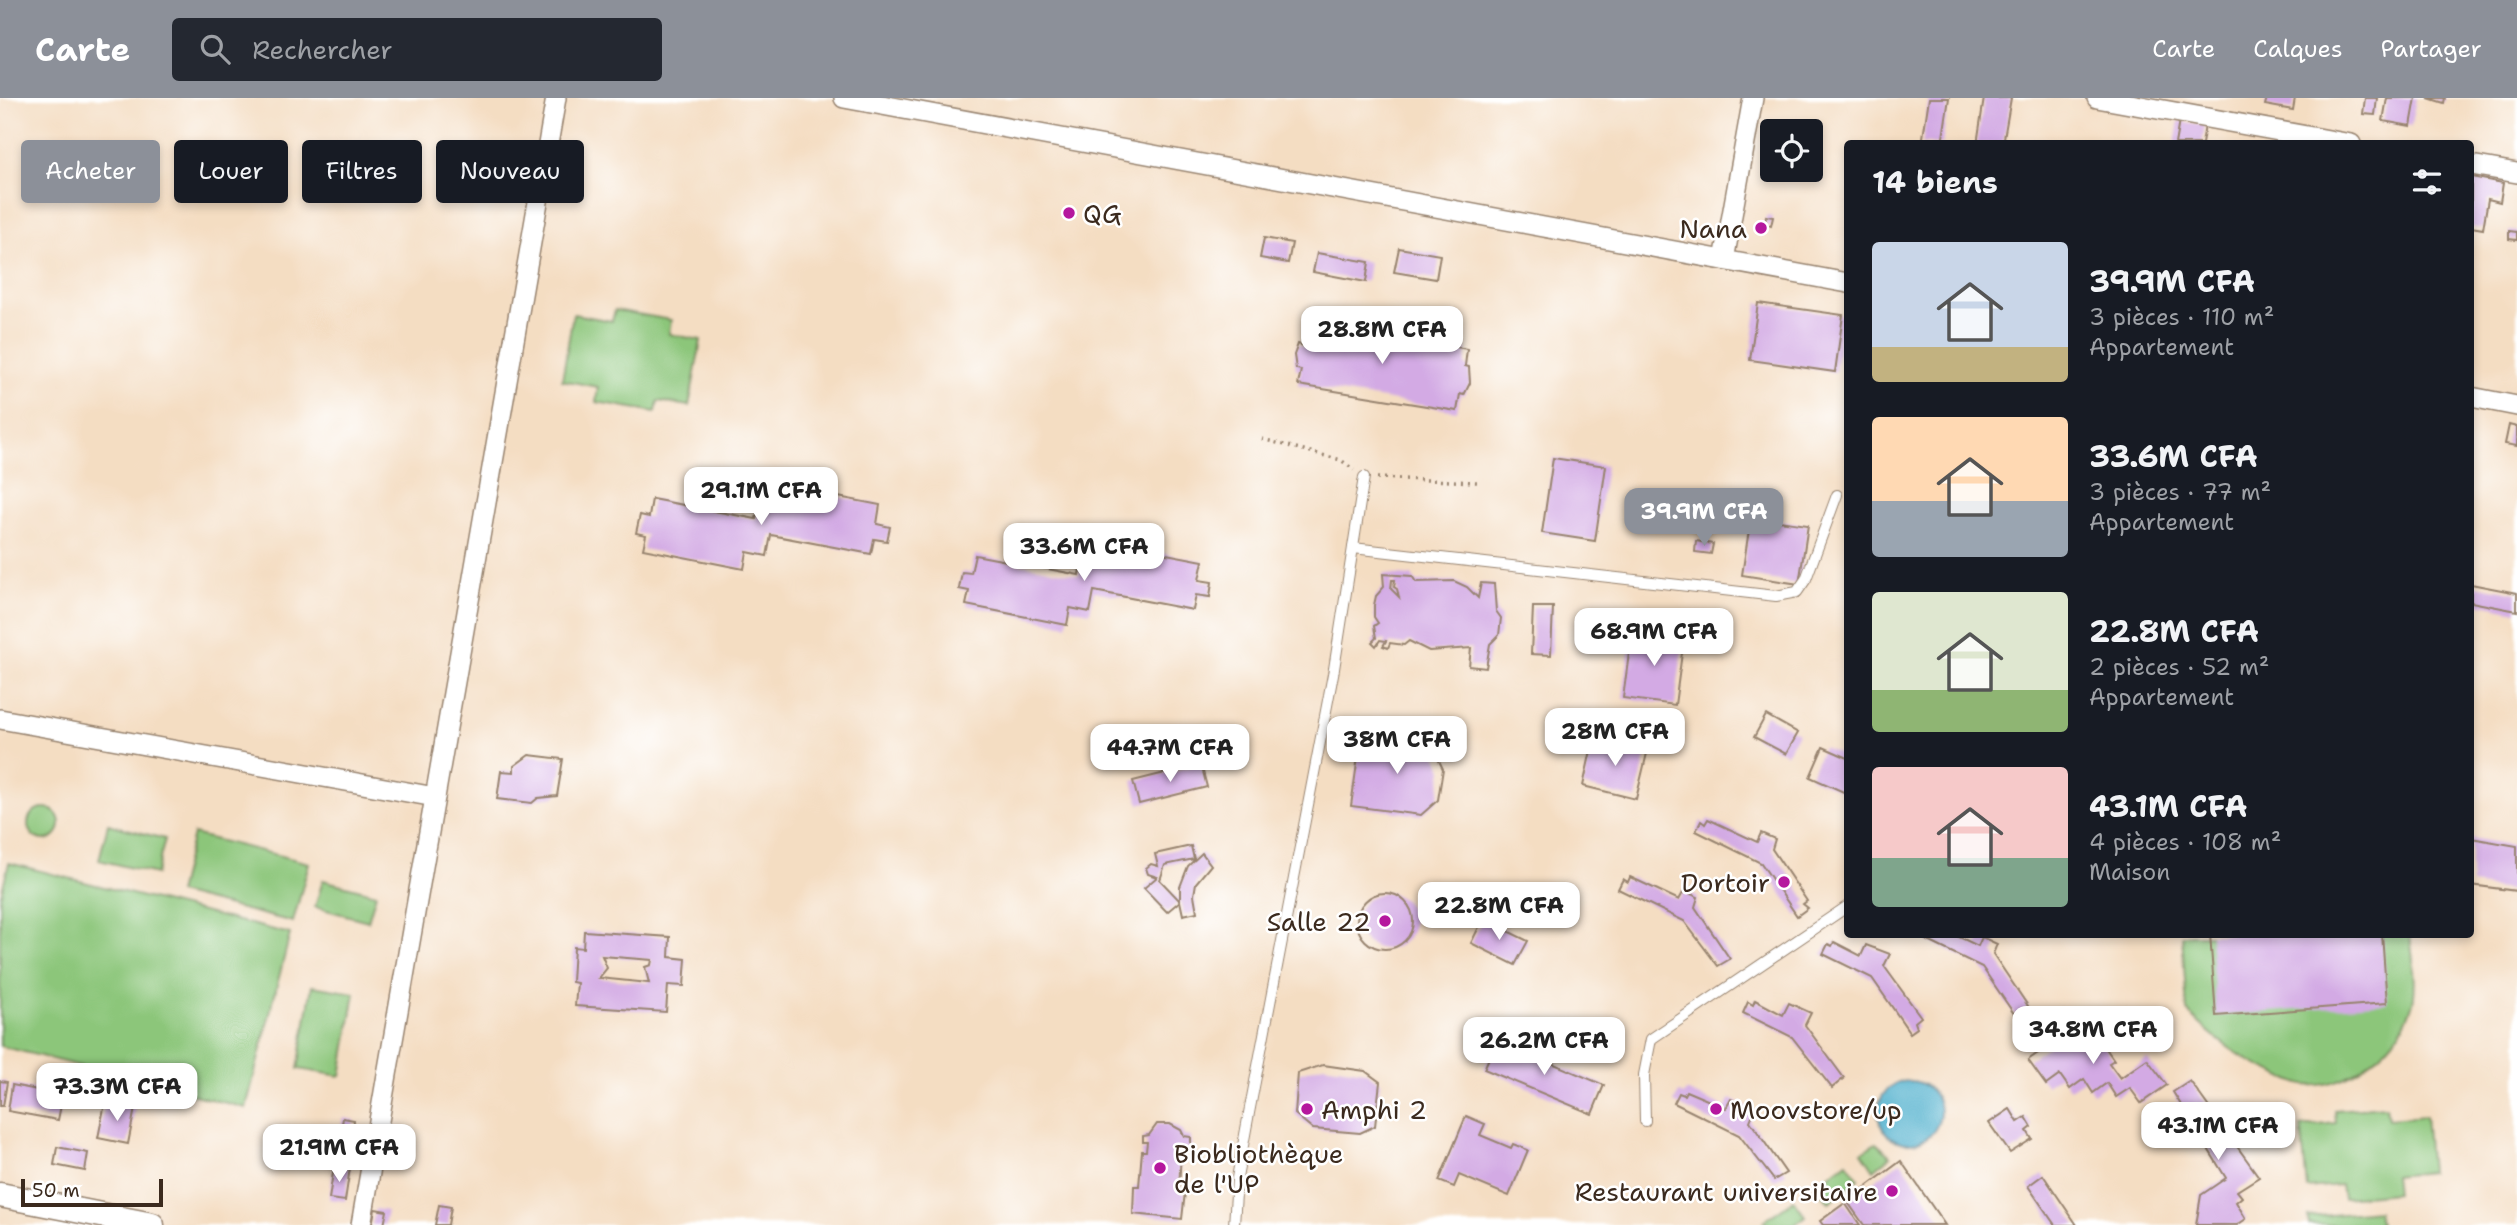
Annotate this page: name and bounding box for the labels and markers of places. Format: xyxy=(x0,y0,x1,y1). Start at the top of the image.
place label: QG xyxy=(1083,196,1122,231)
marker: QG xyxy=(1061,205,1077,221)
place label: Nana xyxy=(1679,211,1747,246)
marker: Nana xyxy=(1753,220,1769,236)
pin: 28.8M CFA xyxy=(1302,306,1462,366)
pin: 29.1M CFA xyxy=(681,468,841,527)
pin: 39.9M CFA xyxy=(1624,489,1784,548)
pin: 33.6M CFA xyxy=(1004,524,1164,583)
pin: 68.9M CFA xyxy=(1574,608,1734,668)
pin: 28M CFA xyxy=(1550,708,1680,768)
pin: 38M CFA xyxy=(1332,716,1462,776)
pin: 44.7M CFA xyxy=(1090,724,1250,784)
place label: Dortoir xyxy=(1681,865,1770,900)
marker: Dortoir xyxy=(1776,874,1792,890)
pin: 22.8M CFA xyxy=(1419,882,1579,942)
place label: Salle 22 xyxy=(1267,904,1371,939)
marker: Salle 22 xyxy=(1377,913,1393,929)
pin: 34.8M CFA xyxy=(2013,1006,2173,1066)
pin: 26.2M CFA xyxy=(1464,1018,1624,1077)
pin: 73.3M CFA xyxy=(37,1063,197,1123)
place label: Amphi 2 xyxy=(1321,1092,1427,1127)
place label: Moovstore/up xyxy=(1730,1092,1902,1127)
marker: Amphi 2 xyxy=(1299,1101,1315,1117)
marker: Moovstore/up xyxy=(1708,1101,1724,1117)
pin: 43.1M CFA xyxy=(2138,1102,2298,1162)
pin: 21.9M CFA xyxy=(259,1124,419,1184)
place label: Biobliothèque de l'UP xyxy=(1174,1136,1344,1201)
marker: Biobliothèque de l'UP xyxy=(1152,1160,1168,1176)
place label: Restaurant universitaire xyxy=(1575,1174,1878,1209)
marker: Restaurant universitaire xyxy=(1884,1183,1900,1199)

